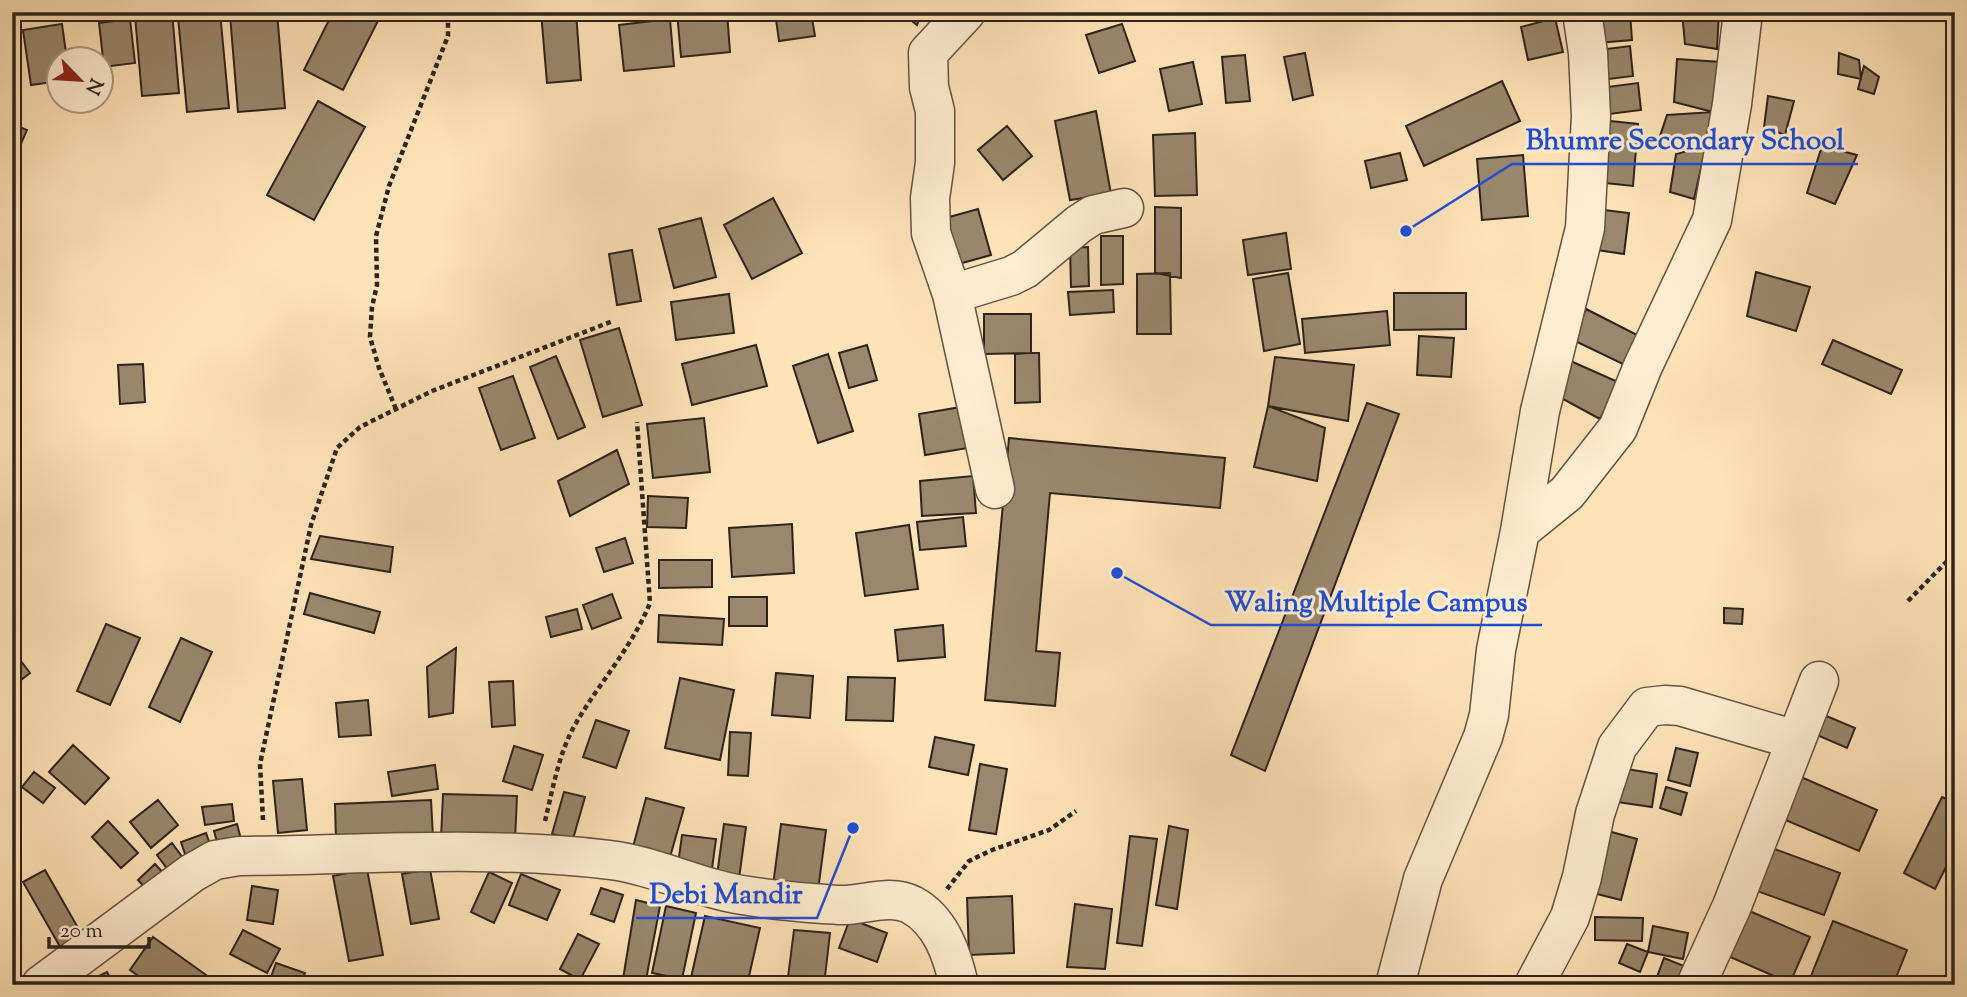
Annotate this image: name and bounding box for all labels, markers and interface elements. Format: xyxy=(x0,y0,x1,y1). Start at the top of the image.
north arrow xyxy=(46,46,116,116)
text: N xyxy=(78,74,109,99)
callout: Bhumre Secondary School xyxy=(1512,115,1858,164)
text: Bhumre Secondary School xyxy=(1526,122,1844,162)
callout: Waling Multiple Campus xyxy=(1211,576,1542,625)
text: Waling Multiple Campus xyxy=(1225,584,1527,624)
callout: Debi Mandir xyxy=(636,869,817,918)
text: Debi Mandir xyxy=(649,876,803,916)
scale bar xyxy=(49,906,149,950)
text: 20 m xyxy=(60,917,103,947)

